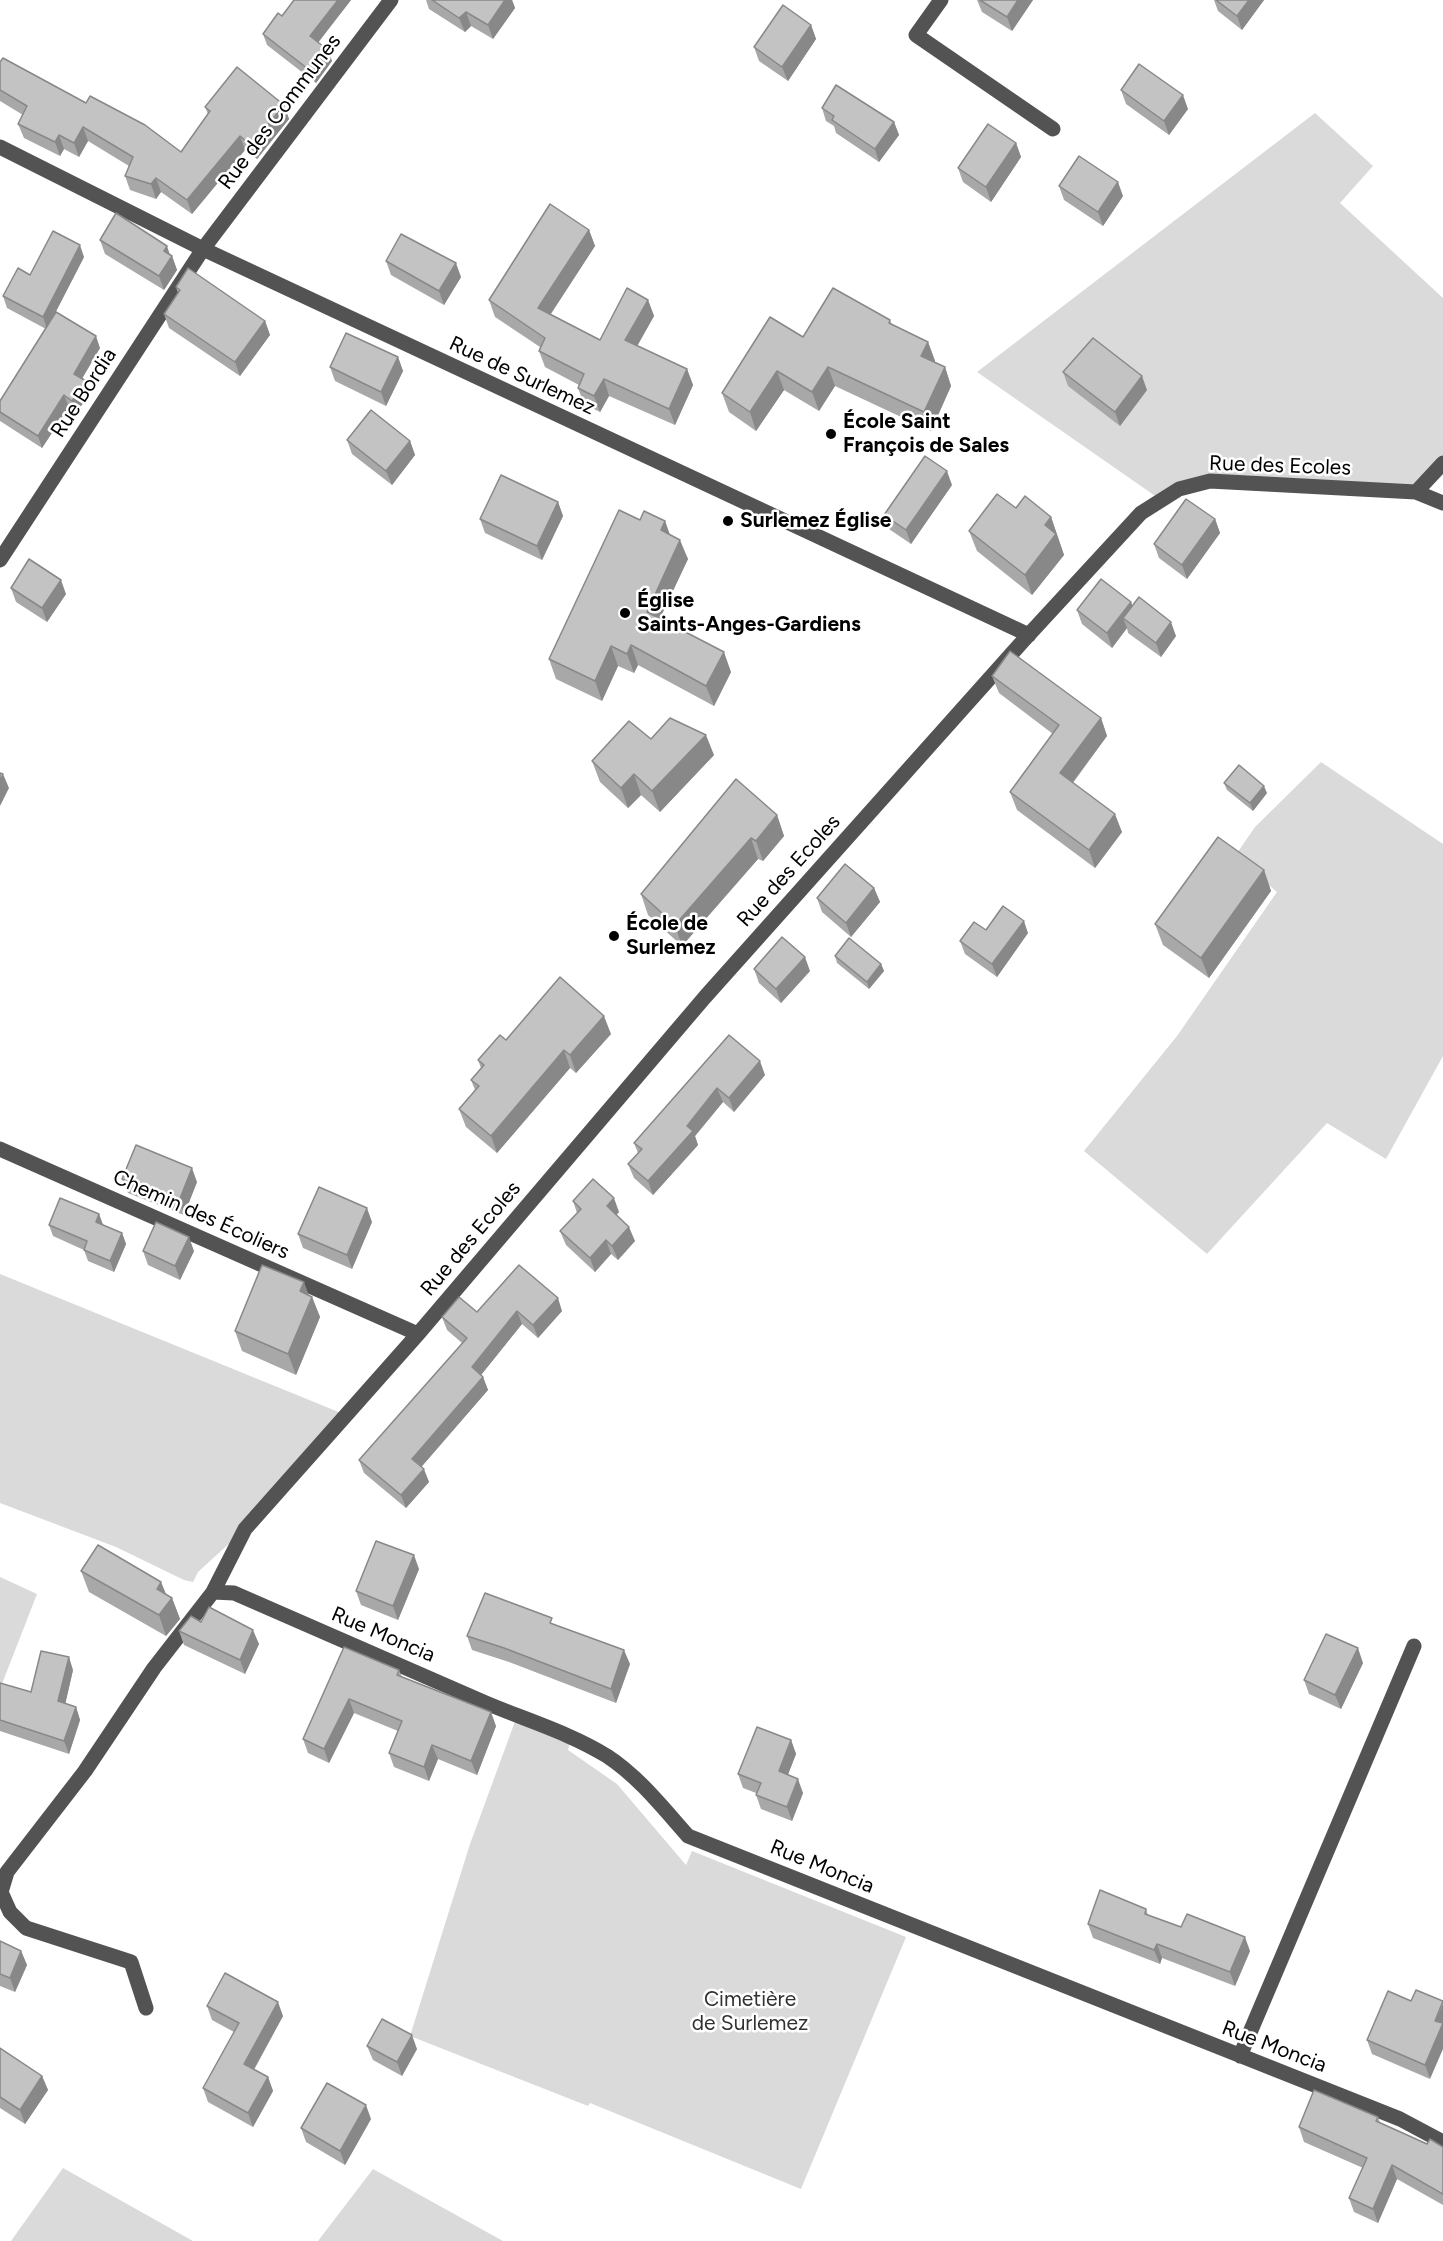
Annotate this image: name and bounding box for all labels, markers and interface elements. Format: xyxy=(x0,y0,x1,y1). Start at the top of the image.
street label: Rue des Communes xyxy=(213,29,347,195)
street label: Rue de Surlemez xyxy=(445,331,599,421)
street label: Rue Bordia xyxy=(46,344,122,442)
place label: École Saint François de Sales xyxy=(843,409,1009,459)
marker: École Saint François de Sales xyxy=(824,427,838,441)
street label: Rue des Ecoles xyxy=(1209,451,1351,481)
place label: Surlemez Église xyxy=(740,508,891,534)
marker: Surlemez Église xyxy=(721,514,735,528)
place label: Église Saints-Anges-Gardiens xyxy=(637,588,861,638)
marker: Église Saints-Anges-Gardiens xyxy=(618,606,632,620)
street label: Rue des Ecoles xyxy=(732,810,846,932)
place label: École de Surlemez xyxy=(626,911,715,961)
marker: École de Surlemez xyxy=(607,929,621,943)
street label: Chemin des Écoliers xyxy=(109,1165,293,1265)
street label: Rue des Ecoles xyxy=(416,1176,526,1302)
street label: Rue Moncia xyxy=(327,1602,439,1668)
street label: Rue Moncia xyxy=(766,1835,878,1899)
park label: Cimetière de Surlemez xyxy=(692,1987,808,2037)
street label: Rue Moncia xyxy=(1218,2016,1330,2078)

